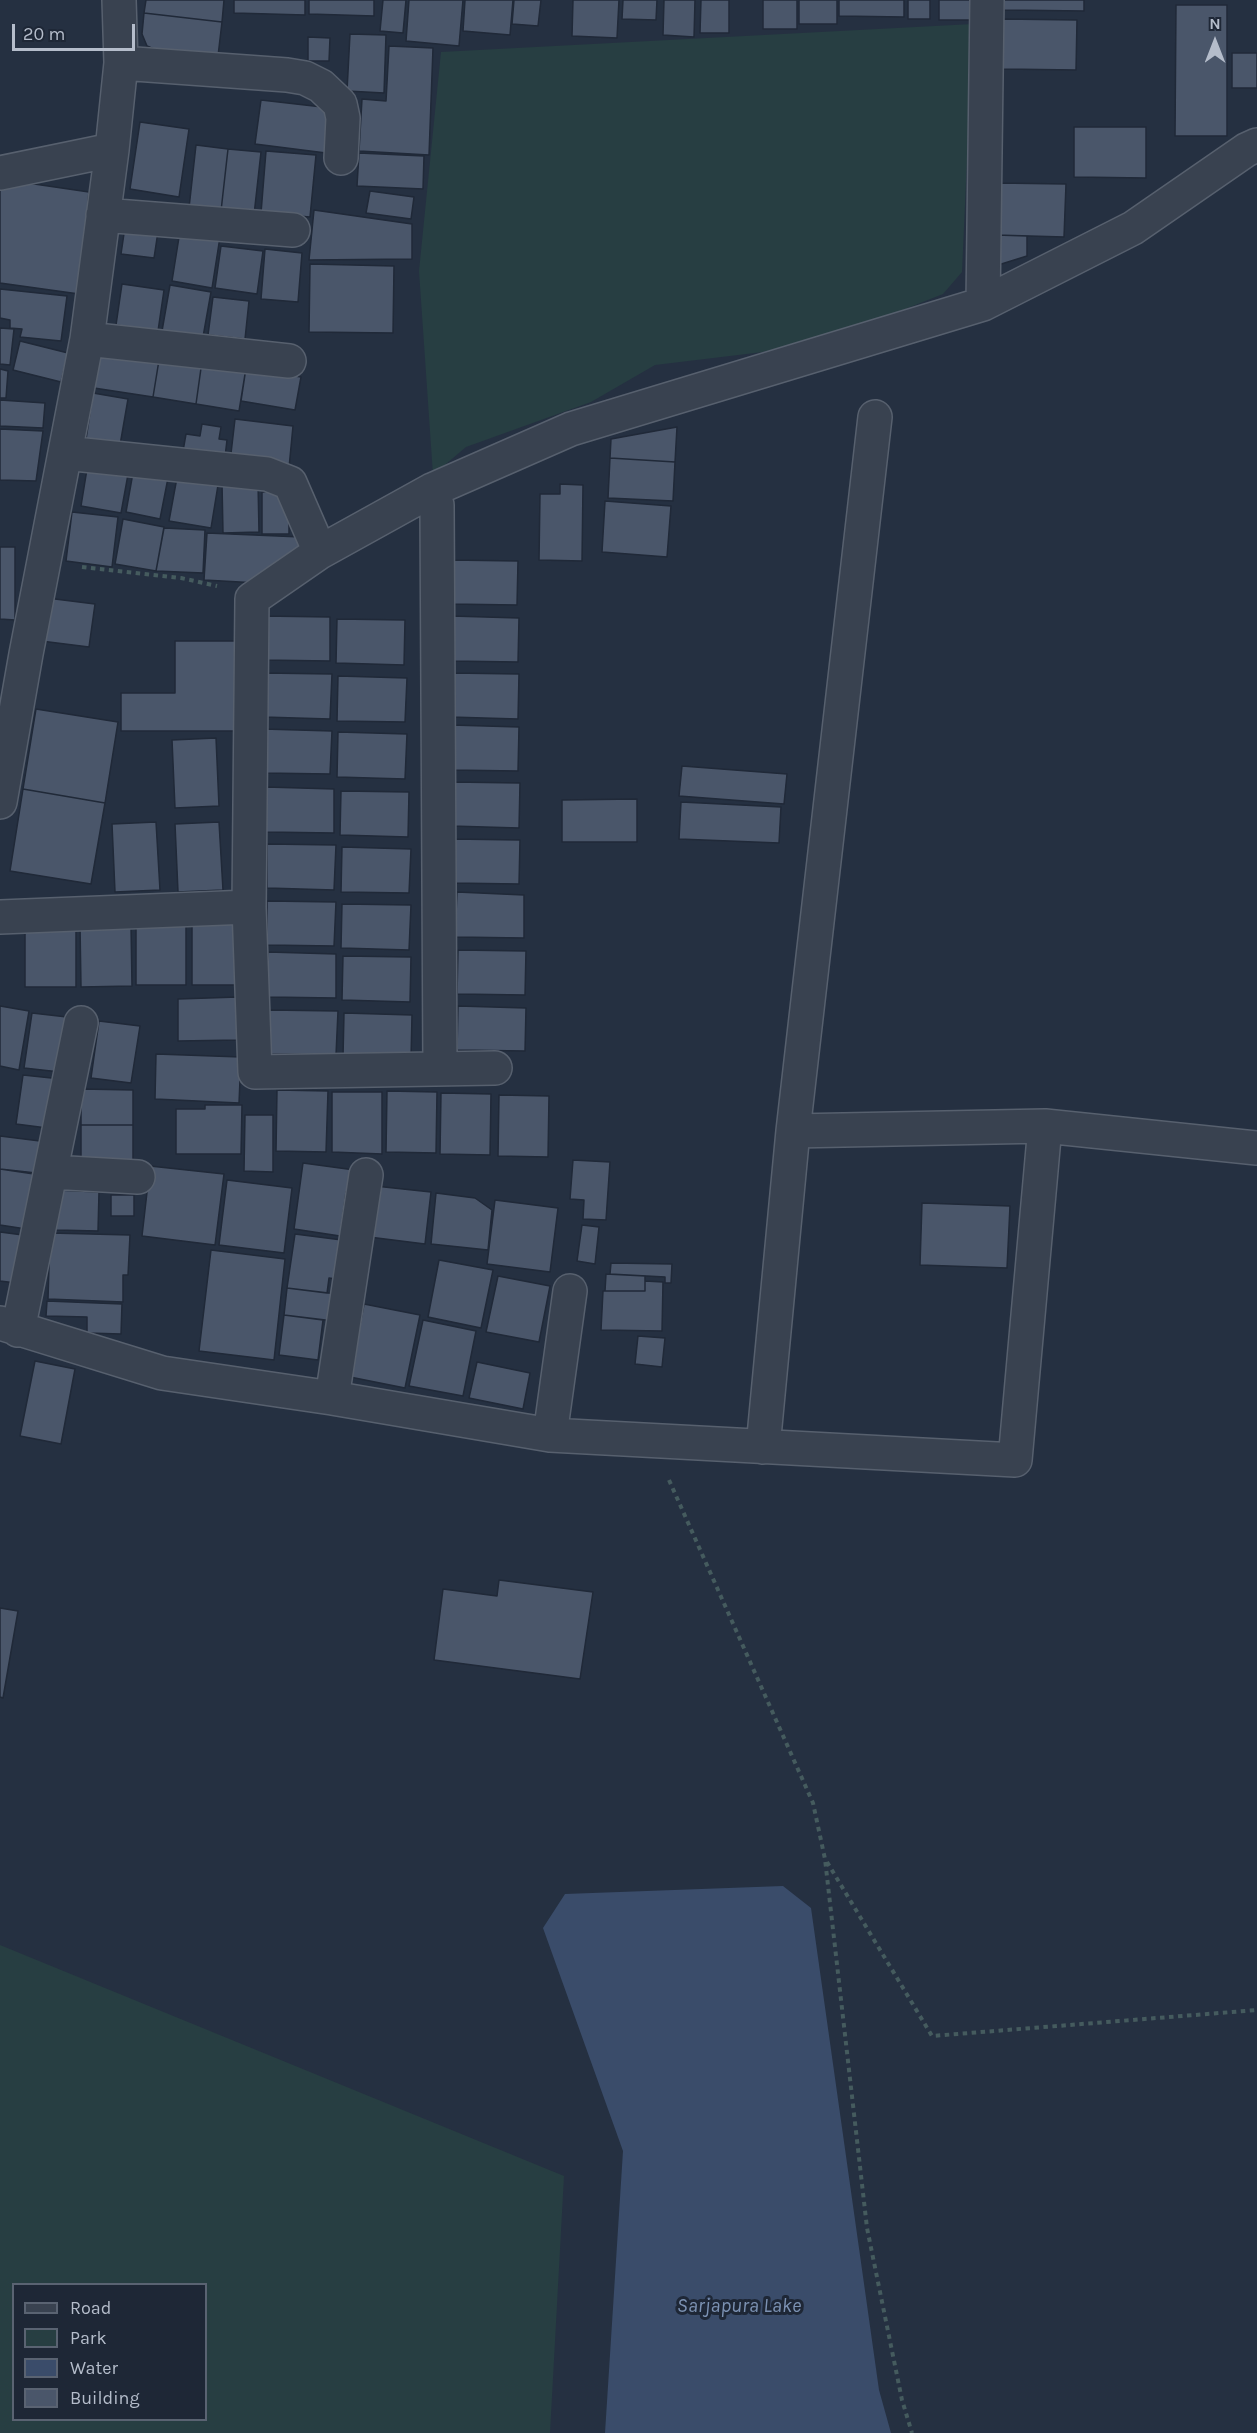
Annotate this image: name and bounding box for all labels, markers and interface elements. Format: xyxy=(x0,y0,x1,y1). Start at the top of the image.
scale bar xyxy=(15,12,138,50)
north arrow xyxy=(1185,12,1245,72)
text: N xyxy=(1209,14,1221,33)
text: 20 m xyxy=(23,23,65,45)
legend xyxy=(12,2283,207,2421)
water label: Sarjapura Lake xyxy=(677,2294,801,2318)
text: Road xyxy=(70,2297,111,2319)
text: Park xyxy=(70,2327,107,2349)
text: Water xyxy=(70,2357,118,2379)
text: Building xyxy=(70,2387,140,2409)

